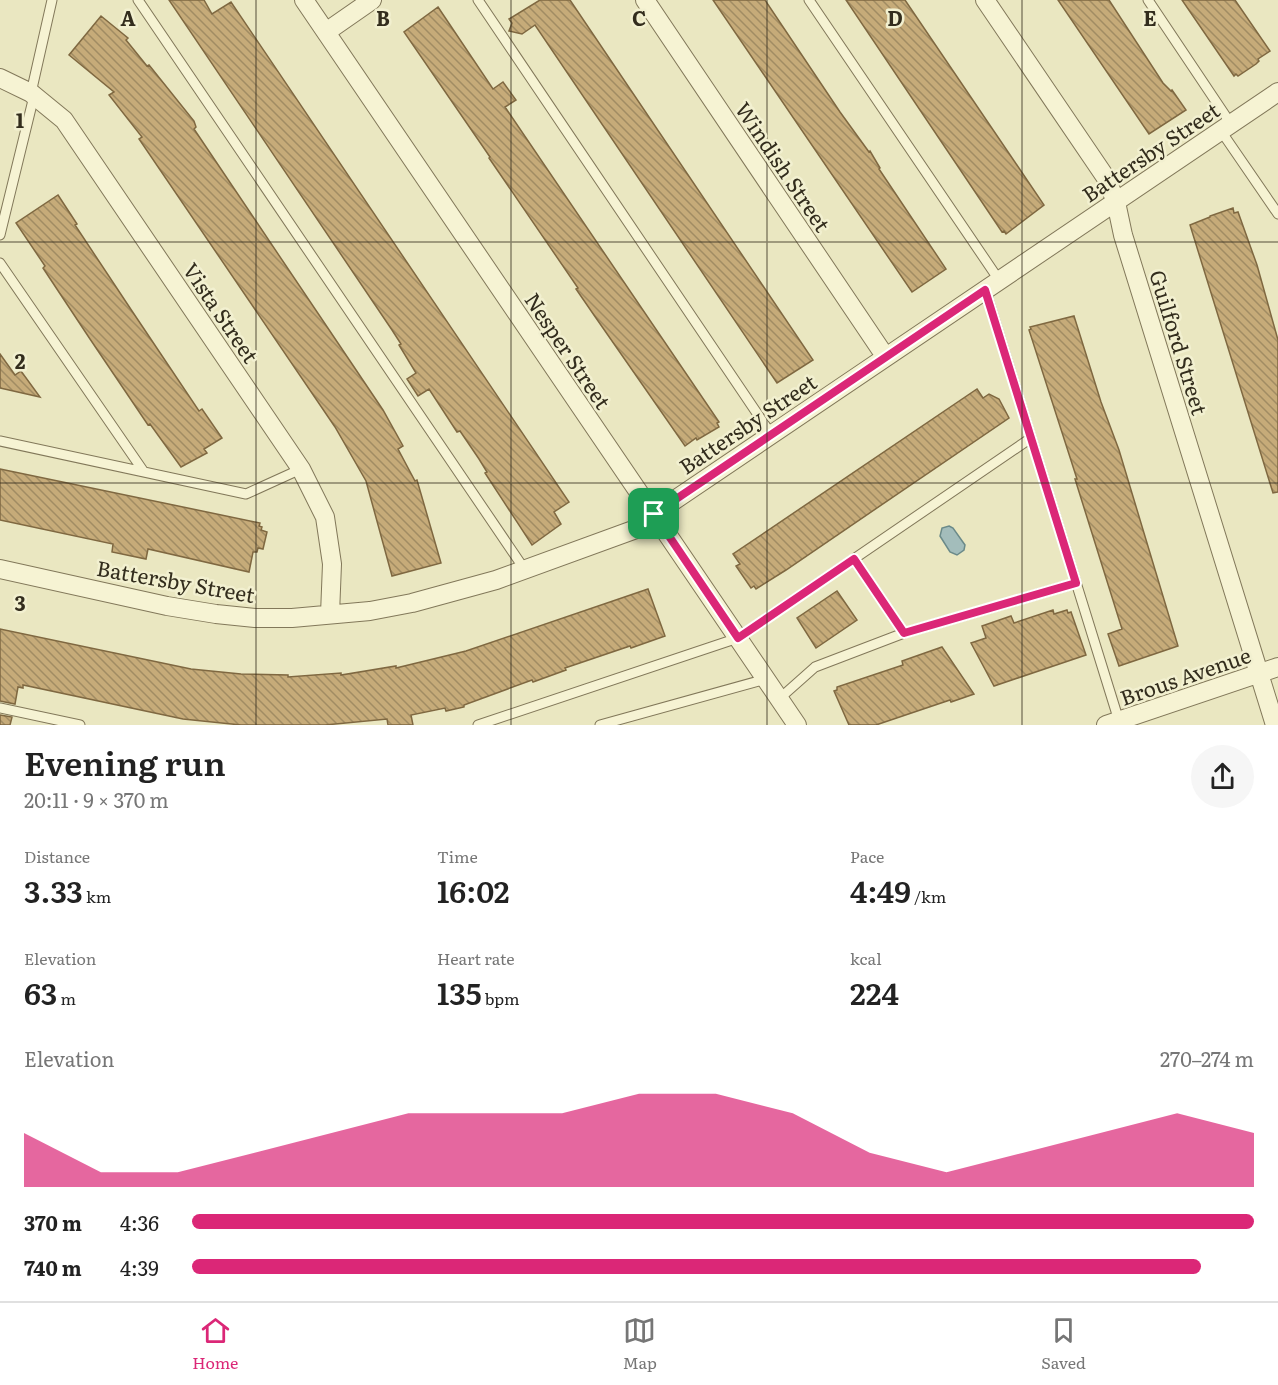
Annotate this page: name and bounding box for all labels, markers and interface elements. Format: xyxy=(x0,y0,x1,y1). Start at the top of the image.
text: A xyxy=(120,2,136,32)
text: B xyxy=(376,2,390,32)
text: C xyxy=(632,2,646,32)
text: D xyxy=(887,2,903,32)
text: E xyxy=(1143,2,1157,32)
street label: Battersby Street xyxy=(1075,93,1225,209)
street label: Windish Street xyxy=(729,95,839,238)
text: 1 xyxy=(16,104,24,134)
street label: Vista Street xyxy=(177,256,267,369)
street label: Guilford Street xyxy=(1143,266,1217,419)
street label: Nesper Street xyxy=(519,286,620,415)
text: 2 xyxy=(15,345,26,375)
street label: Battersby Street xyxy=(672,365,822,481)
pin xyxy=(628,488,679,539)
icon: arrive xyxy=(637,497,670,530)
street label: Battersby Street xyxy=(95,551,258,609)
text: 3 xyxy=(14,587,26,617)
street label: Brous Avenue xyxy=(1115,638,1255,712)
text: Evening run xyxy=(24,737,226,786)
button: share xyxy=(1191,745,1254,808)
text: 20:11 · 9 × 370 m xyxy=(24,784,169,814)
text: Distance xyxy=(24,844,90,868)
text: Time xyxy=(437,844,478,868)
text: Pace xyxy=(850,844,884,868)
text: 3.33 xyxy=(24,868,83,912)
text: 16:02 xyxy=(437,868,510,912)
text: 4:49 xyxy=(850,868,911,912)
text: km xyxy=(83,884,111,908)
text: /km xyxy=(911,884,946,908)
text: Elevation xyxy=(24,946,96,970)
text: Heart rate xyxy=(437,946,515,970)
text: kcal xyxy=(850,946,882,970)
text: 63 xyxy=(24,970,57,1014)
text: 135 xyxy=(437,970,482,1014)
text: 224 xyxy=(850,970,899,1014)
text: m xyxy=(57,986,76,1010)
text: bpm xyxy=(482,986,520,1010)
text: Elevation xyxy=(24,1043,114,1073)
text: 270–274 m xyxy=(1160,1043,1254,1073)
text: 370 m xyxy=(24,1207,82,1237)
text: 4:36 xyxy=(120,1207,159,1237)
text: 740 m xyxy=(24,1252,82,1282)
text: 4:39 xyxy=(120,1252,159,1282)
tab: Home xyxy=(192,1314,238,1374)
tab: Map xyxy=(623,1314,657,1374)
tab: Saved xyxy=(1041,1314,1086,1374)

